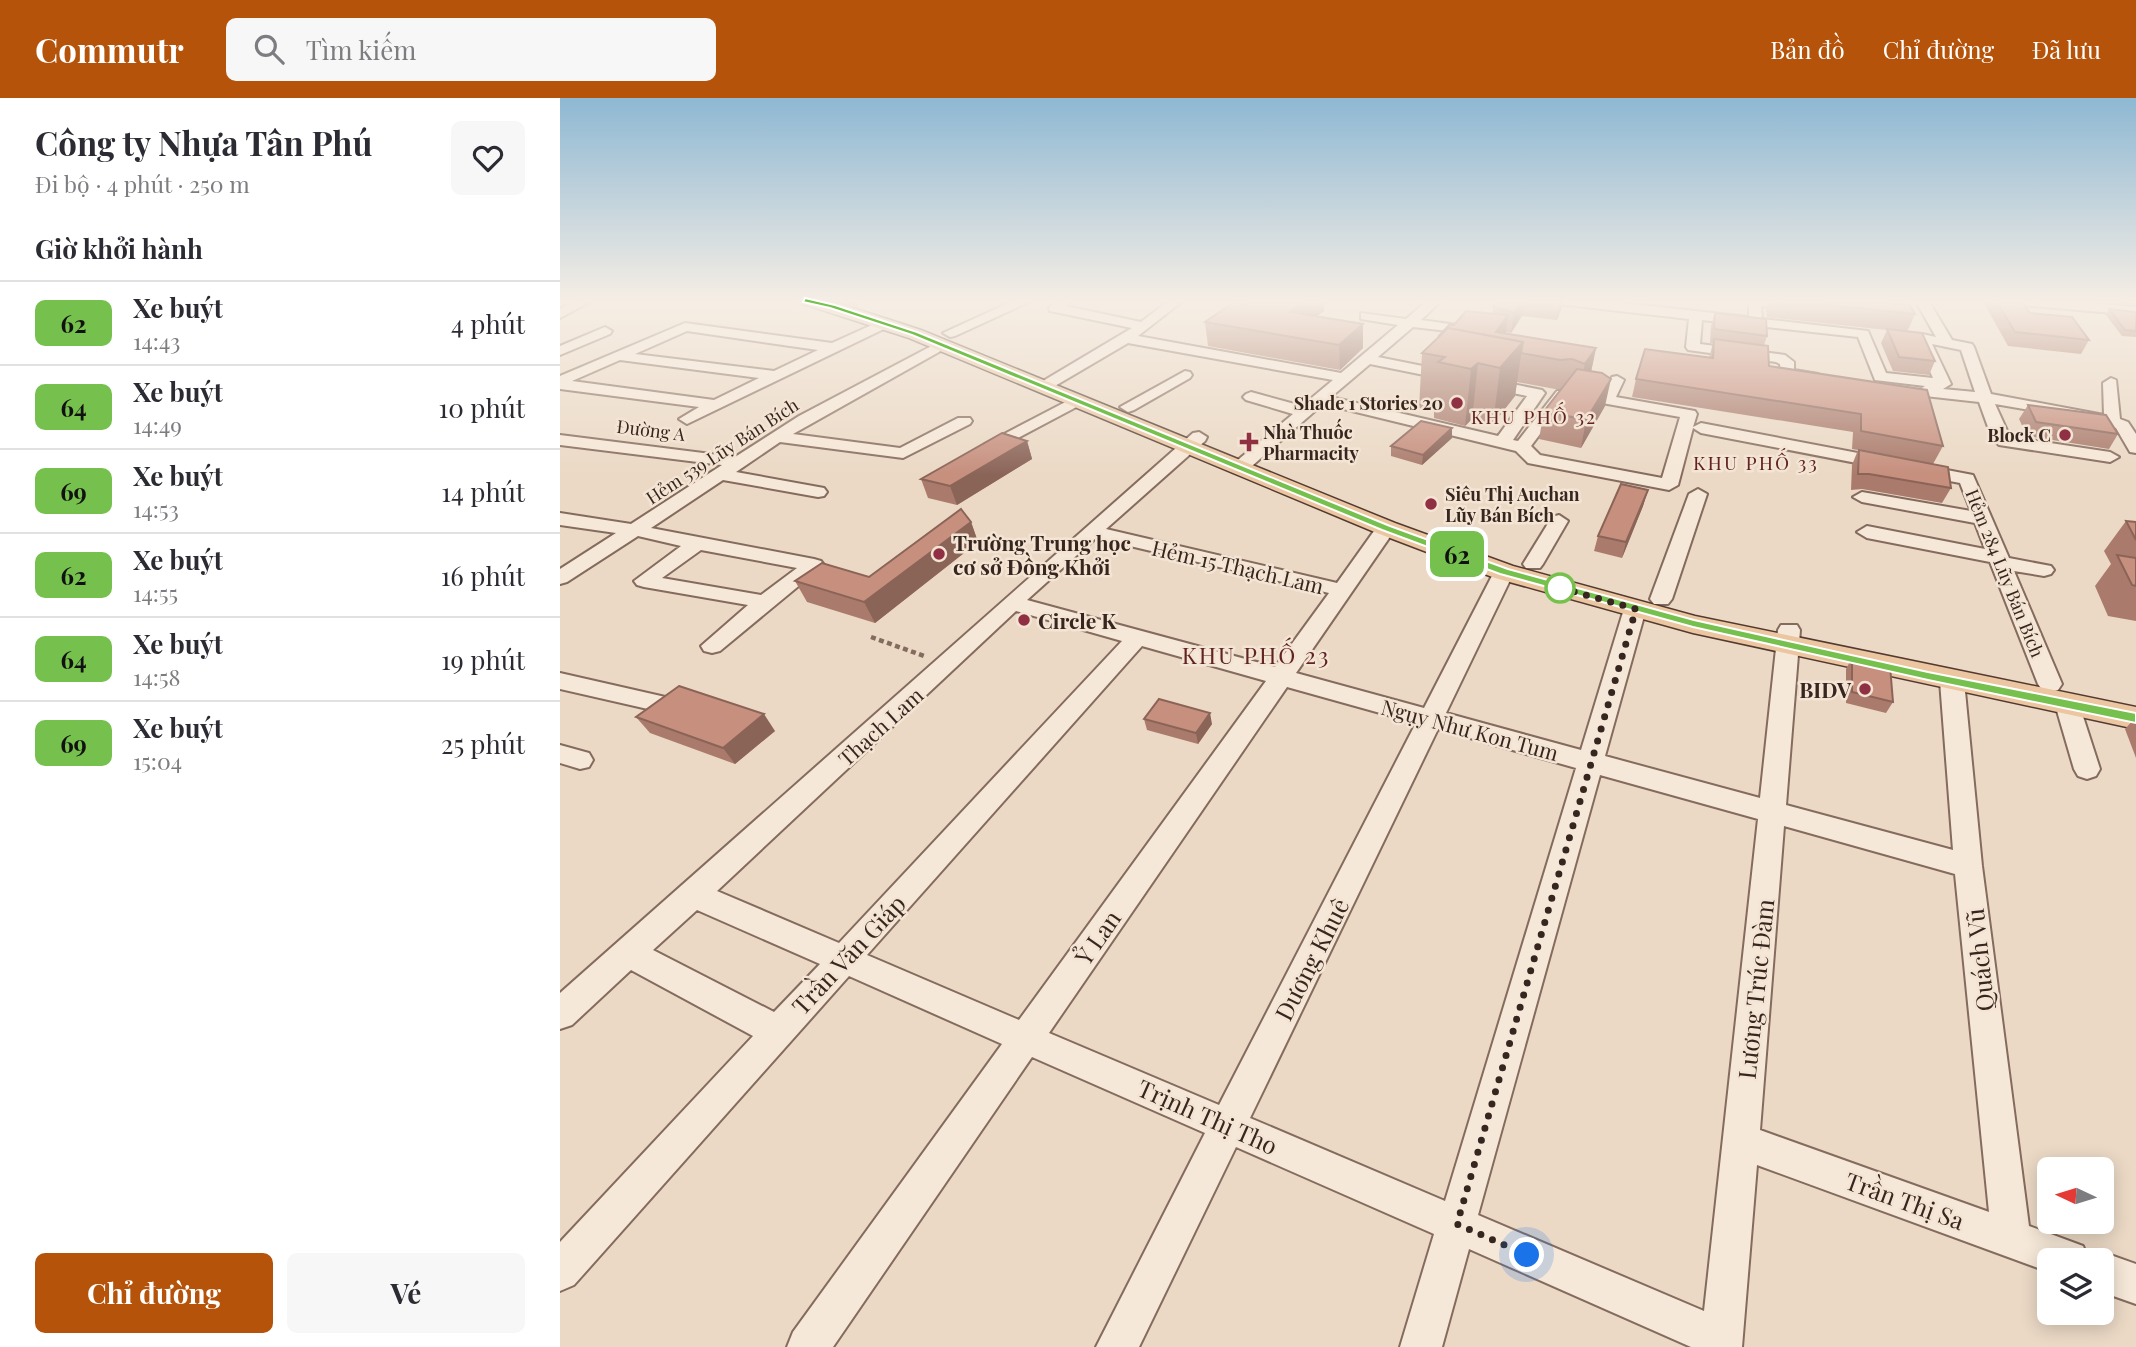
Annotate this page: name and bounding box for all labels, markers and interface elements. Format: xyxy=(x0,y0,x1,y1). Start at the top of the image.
search box xyxy=(226,18,716,81)
text: Commutr xyxy=(35,27,184,71)
icon: search xyxy=(250,30,288,68)
text: Tìm kiếm xyxy=(306,32,416,67)
text: Bản đồ xyxy=(1770,33,1845,65)
text: Chỉ đường xyxy=(1883,33,1994,65)
text: Đã lưu xyxy=(2032,33,2101,65)
text: Công ty Nhựa Tân Phú xyxy=(35,120,372,164)
button: heart xyxy=(451,121,525,195)
text: Đi bộ · 4 phút · 250 m xyxy=(35,168,250,199)
text: Giờ khởi hành xyxy=(35,231,203,266)
text: Xe buýt xyxy=(133,290,223,325)
text: 4 phút xyxy=(451,306,525,341)
text: 62 xyxy=(60,307,87,339)
text: 14:43 xyxy=(133,325,180,356)
text: Xe buýt xyxy=(133,374,223,409)
text: 10 phút xyxy=(439,390,525,425)
text: 64 xyxy=(60,391,87,423)
place label: Shade 1 Stories 20 xyxy=(1294,391,1443,415)
street label: Hẻm 539 Lũy Bán Bích xyxy=(641,392,803,509)
marker: Shade 1 Stories 20 xyxy=(1449,395,1465,411)
district label: KHU PHỐ 32 xyxy=(1471,401,1597,429)
text: 14:49 xyxy=(133,409,182,440)
street label: Đường A xyxy=(615,414,687,446)
place label: Nhà Thuốc Pharmacity xyxy=(1263,418,1360,465)
place label: Block C xyxy=(1987,423,2051,447)
marker: Block C xyxy=(2057,427,2073,443)
marker: Nhà Thuốc Pharmacity xyxy=(1241,434,1257,450)
district label: KHU PHỐ 33 xyxy=(1693,447,1819,475)
text: Xe buýt xyxy=(133,458,223,493)
text: 14 phút xyxy=(441,474,525,509)
text: 69 xyxy=(60,475,87,507)
place label: Siêu Thị Auchan Lũy Bán Bích xyxy=(1445,482,1580,527)
street label: Hẻm 284 Lũy Bán Bích xyxy=(1960,485,2050,661)
text: 14:53 xyxy=(133,493,179,524)
marker: Siêu Thị Auchan Lũy Bán Bích xyxy=(1423,496,1439,512)
place label: Trường Trung học cơ sở Đồng Khởi xyxy=(953,528,1131,580)
line badge: 62 xyxy=(1426,531,1488,577)
street label: Hẻm 15 Thạch Lam xyxy=(1149,533,1327,599)
text: 62 xyxy=(1444,538,1470,570)
text: Xe buýt xyxy=(133,542,223,577)
marker: Trường Trung học cơ sở Đồng Khởi xyxy=(931,546,947,562)
text: 16 phút xyxy=(441,558,525,593)
text: 62 xyxy=(60,559,87,591)
unlabelled marker xyxy=(1545,573,1575,603)
text: 14:55 xyxy=(133,577,178,608)
place label: Circle K xyxy=(1038,606,1117,634)
marker: Circle K xyxy=(1016,612,1032,628)
text: Xe buýt xyxy=(133,626,223,661)
district label: KHU PHỐ 23 xyxy=(1182,637,1330,670)
text: 19 phút xyxy=(441,642,525,677)
text: 64 xyxy=(60,643,87,675)
text: 14:58 xyxy=(133,661,181,692)
place label: BIDV xyxy=(1799,675,1852,703)
street label: Thạch Lam xyxy=(832,680,929,772)
marker: BIDV xyxy=(1857,681,1873,697)
street label: Ngụy Như Kon Tum xyxy=(1378,692,1562,766)
text: Xe buýt xyxy=(133,710,223,745)
text: 25 phút xyxy=(441,726,525,761)
text: 69 xyxy=(60,727,87,759)
text: 15:04 xyxy=(133,745,182,776)
street label: Trần Văn Giáp xyxy=(783,887,912,1021)
street label: Dương Khuê xyxy=(1267,892,1355,1026)
street label: Lương Trúc Đàm xyxy=(1730,897,1780,1081)
street label: Ỷ Lan xyxy=(1066,903,1127,971)
street label: Quách Vũ xyxy=(1958,907,2000,1013)
street label: Trịnh Thị Tho xyxy=(1133,1071,1283,1161)
north arrow xyxy=(2037,1157,2114,1234)
map controls xyxy=(2037,1157,2114,1325)
street label: Trần Thị Sa xyxy=(1841,1163,1969,1236)
your location xyxy=(1509,1237,1544,1272)
button: layers xyxy=(2037,1248,2114,1325)
button: Chỉ đường xyxy=(35,1253,273,1333)
button: Vé xyxy=(287,1253,525,1333)

